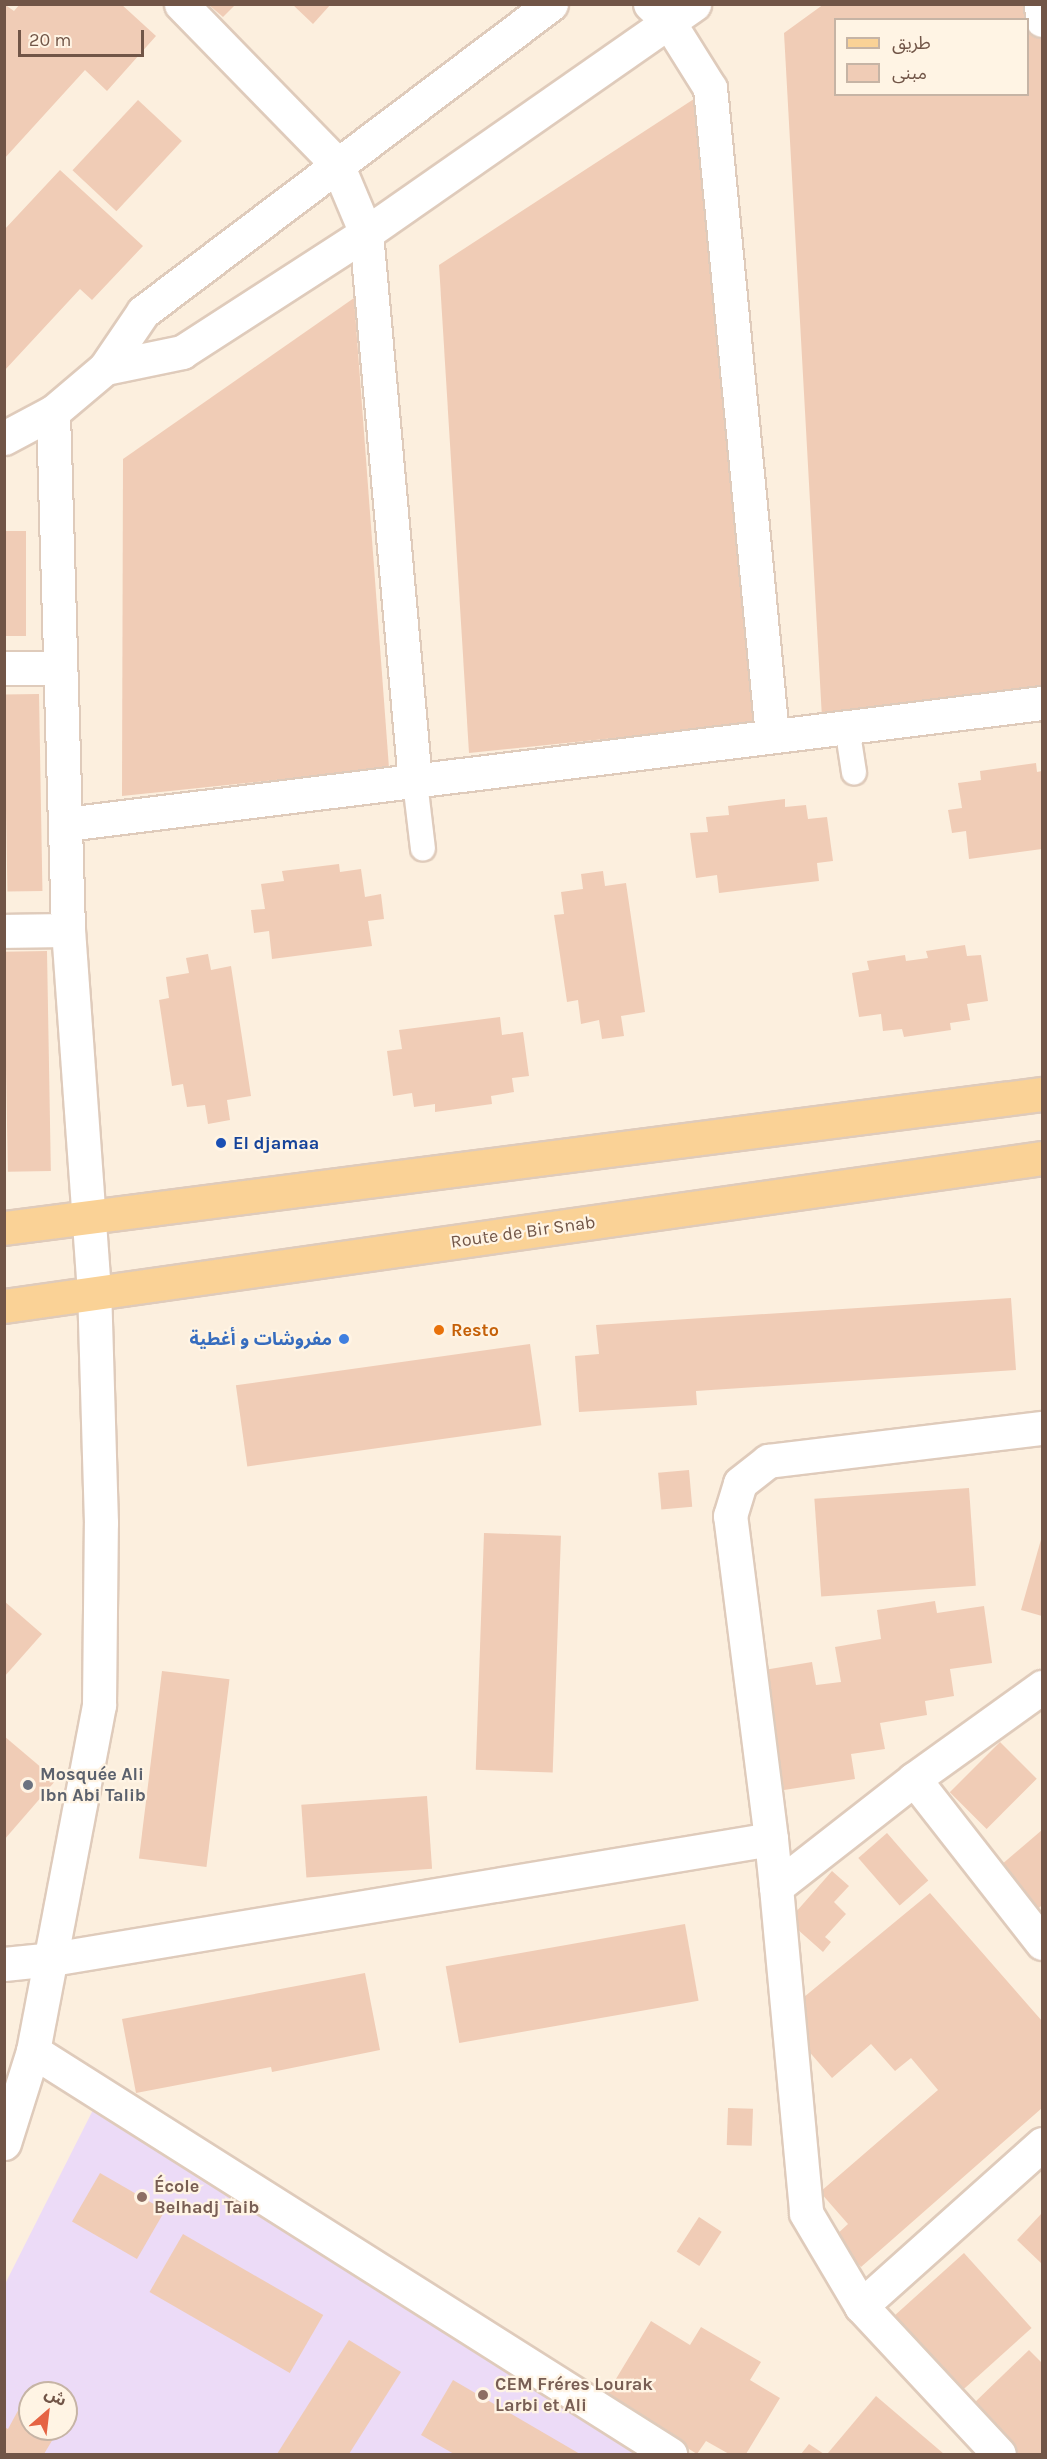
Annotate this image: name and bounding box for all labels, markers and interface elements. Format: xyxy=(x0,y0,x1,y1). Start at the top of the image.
scale bar xyxy=(21,18,147,56)
legend xyxy=(834,18,1029,96)
text: 20 m xyxy=(29,29,71,51)
text: طريق xyxy=(892,32,931,54)
text: مبنى xyxy=(892,62,927,84)
place label: El djamaa xyxy=(233,1132,319,1154)
marker: El djamaa xyxy=(214,1136,228,1150)
street label: Route de Bir Snab xyxy=(449,1211,597,1253)
place label: Resto xyxy=(451,1319,499,1341)
marker: Resto xyxy=(432,1323,446,1337)
place label: مفروشات و أغطية xyxy=(190,1328,332,1350)
marker: مفروشات و أغطية xyxy=(337,1332,351,1346)
place label: Mosquée Ali Ibn Abi Talib xyxy=(40,1764,146,1806)
marker: Mosquée Ali Ibn Abi Talib xyxy=(21,1778,35,1792)
place label: École Belhadj Taib xyxy=(154,2176,259,2218)
marker: École Belhadj Taib xyxy=(135,2190,149,2204)
place label: CEM Fréres Lourak Larbi et Ali xyxy=(495,2374,653,2416)
north arrow xyxy=(18,2381,78,2441)
text: ش xyxy=(42,2383,70,2410)
marker: CEM Fréres Lourak Larbi et Ali xyxy=(476,2388,490,2402)

